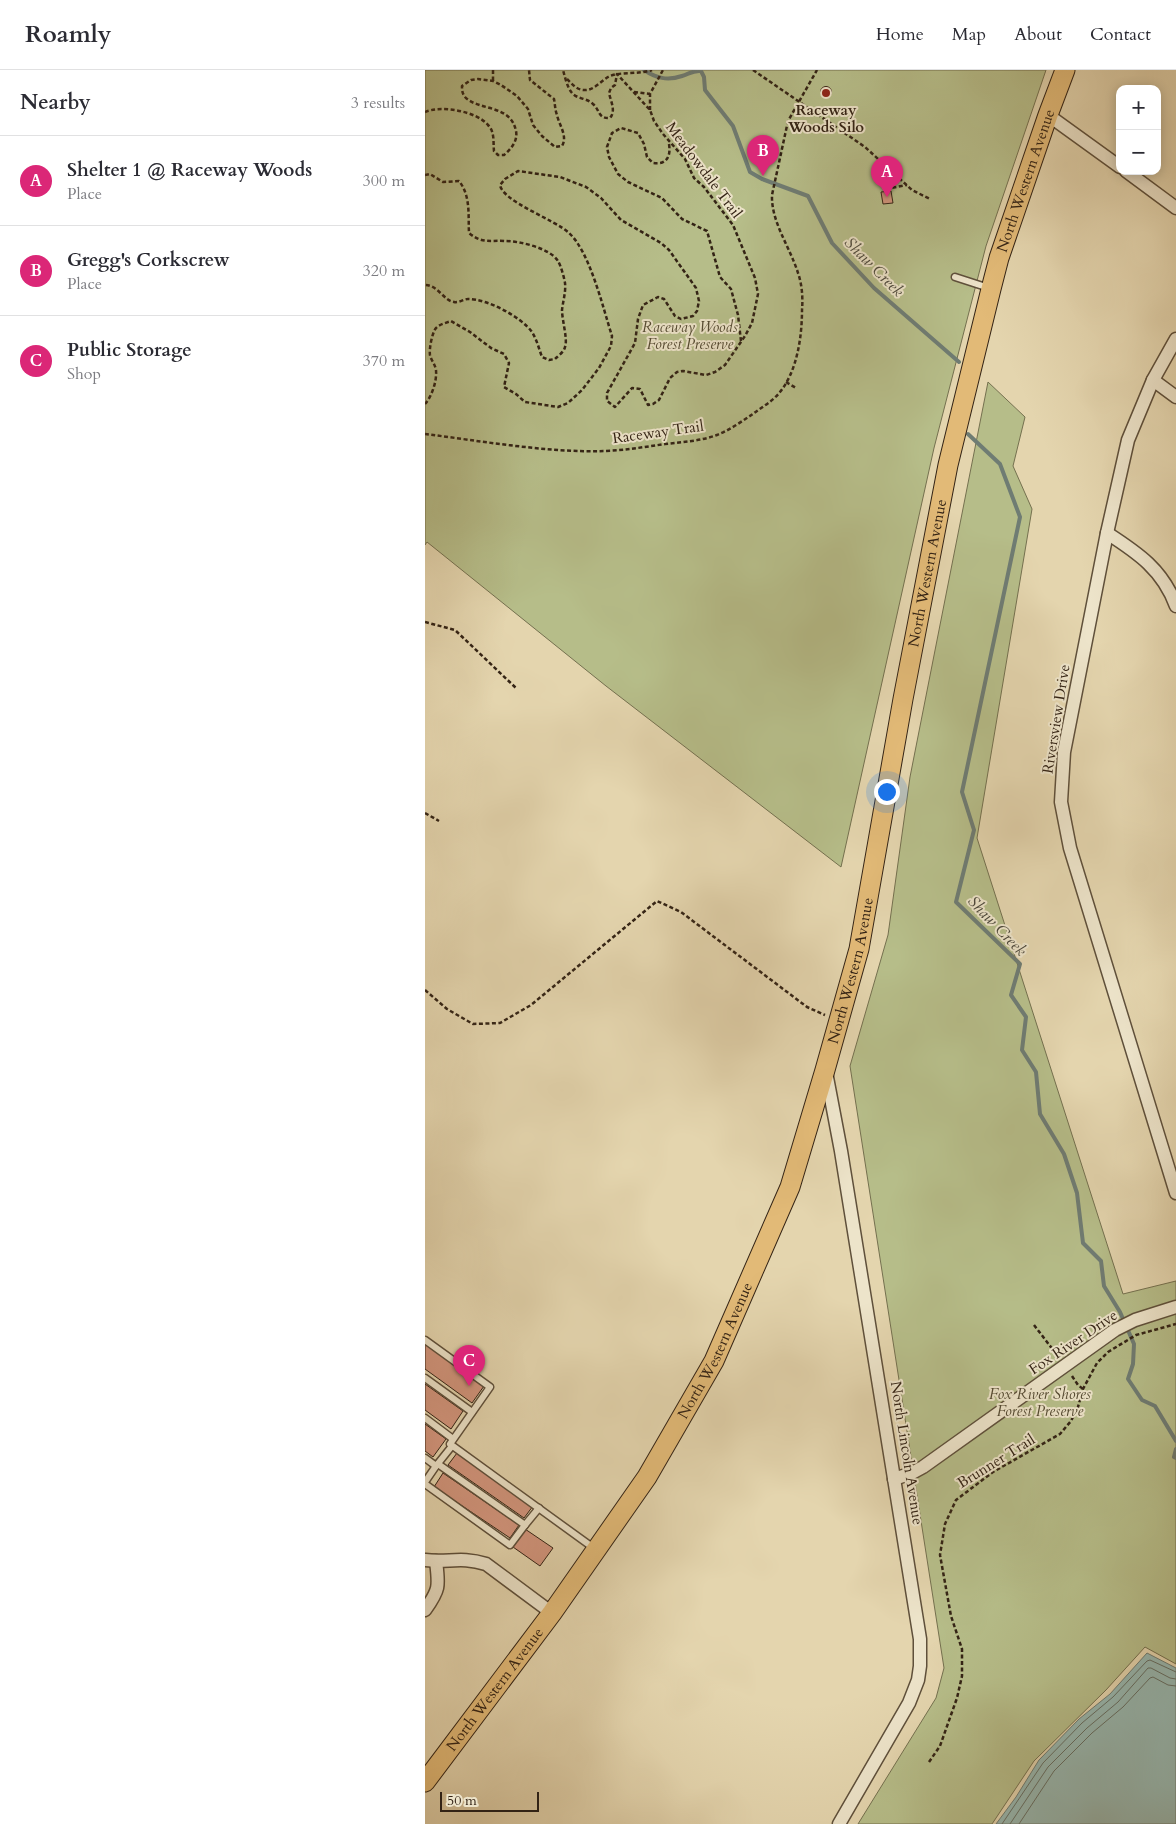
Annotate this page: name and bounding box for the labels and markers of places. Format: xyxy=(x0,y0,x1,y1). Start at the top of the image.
marker: Raceway Woods Silo xyxy=(820,87,832,99)
place label: Raceway Woods Silo xyxy=(787,100,864,137)
pin: B xyxy=(747,135,779,176)
pin: A xyxy=(871,156,903,197)
pin: C xyxy=(453,1345,485,1386)

